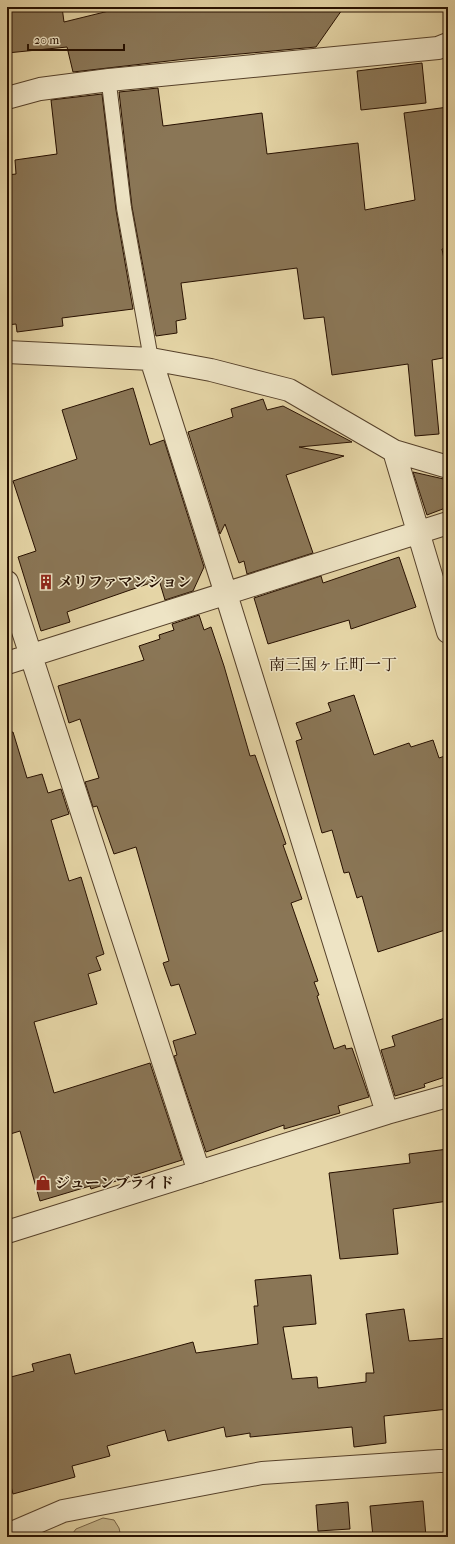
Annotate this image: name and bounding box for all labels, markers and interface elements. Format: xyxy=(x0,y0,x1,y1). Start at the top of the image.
scale bar xyxy=(28,26,124,52)
text: 20 m xyxy=(34,33,59,47)
building icon: メリファマンション xyxy=(37,573,55,591)
place label: メリファマンション xyxy=(58,573,192,591)
district label: 南三国ヶ丘町一丁 xyxy=(269,655,397,674)
shop icon: ジューンブライド xyxy=(34,1174,52,1192)
place label: ジューンブライド xyxy=(55,1174,174,1192)

